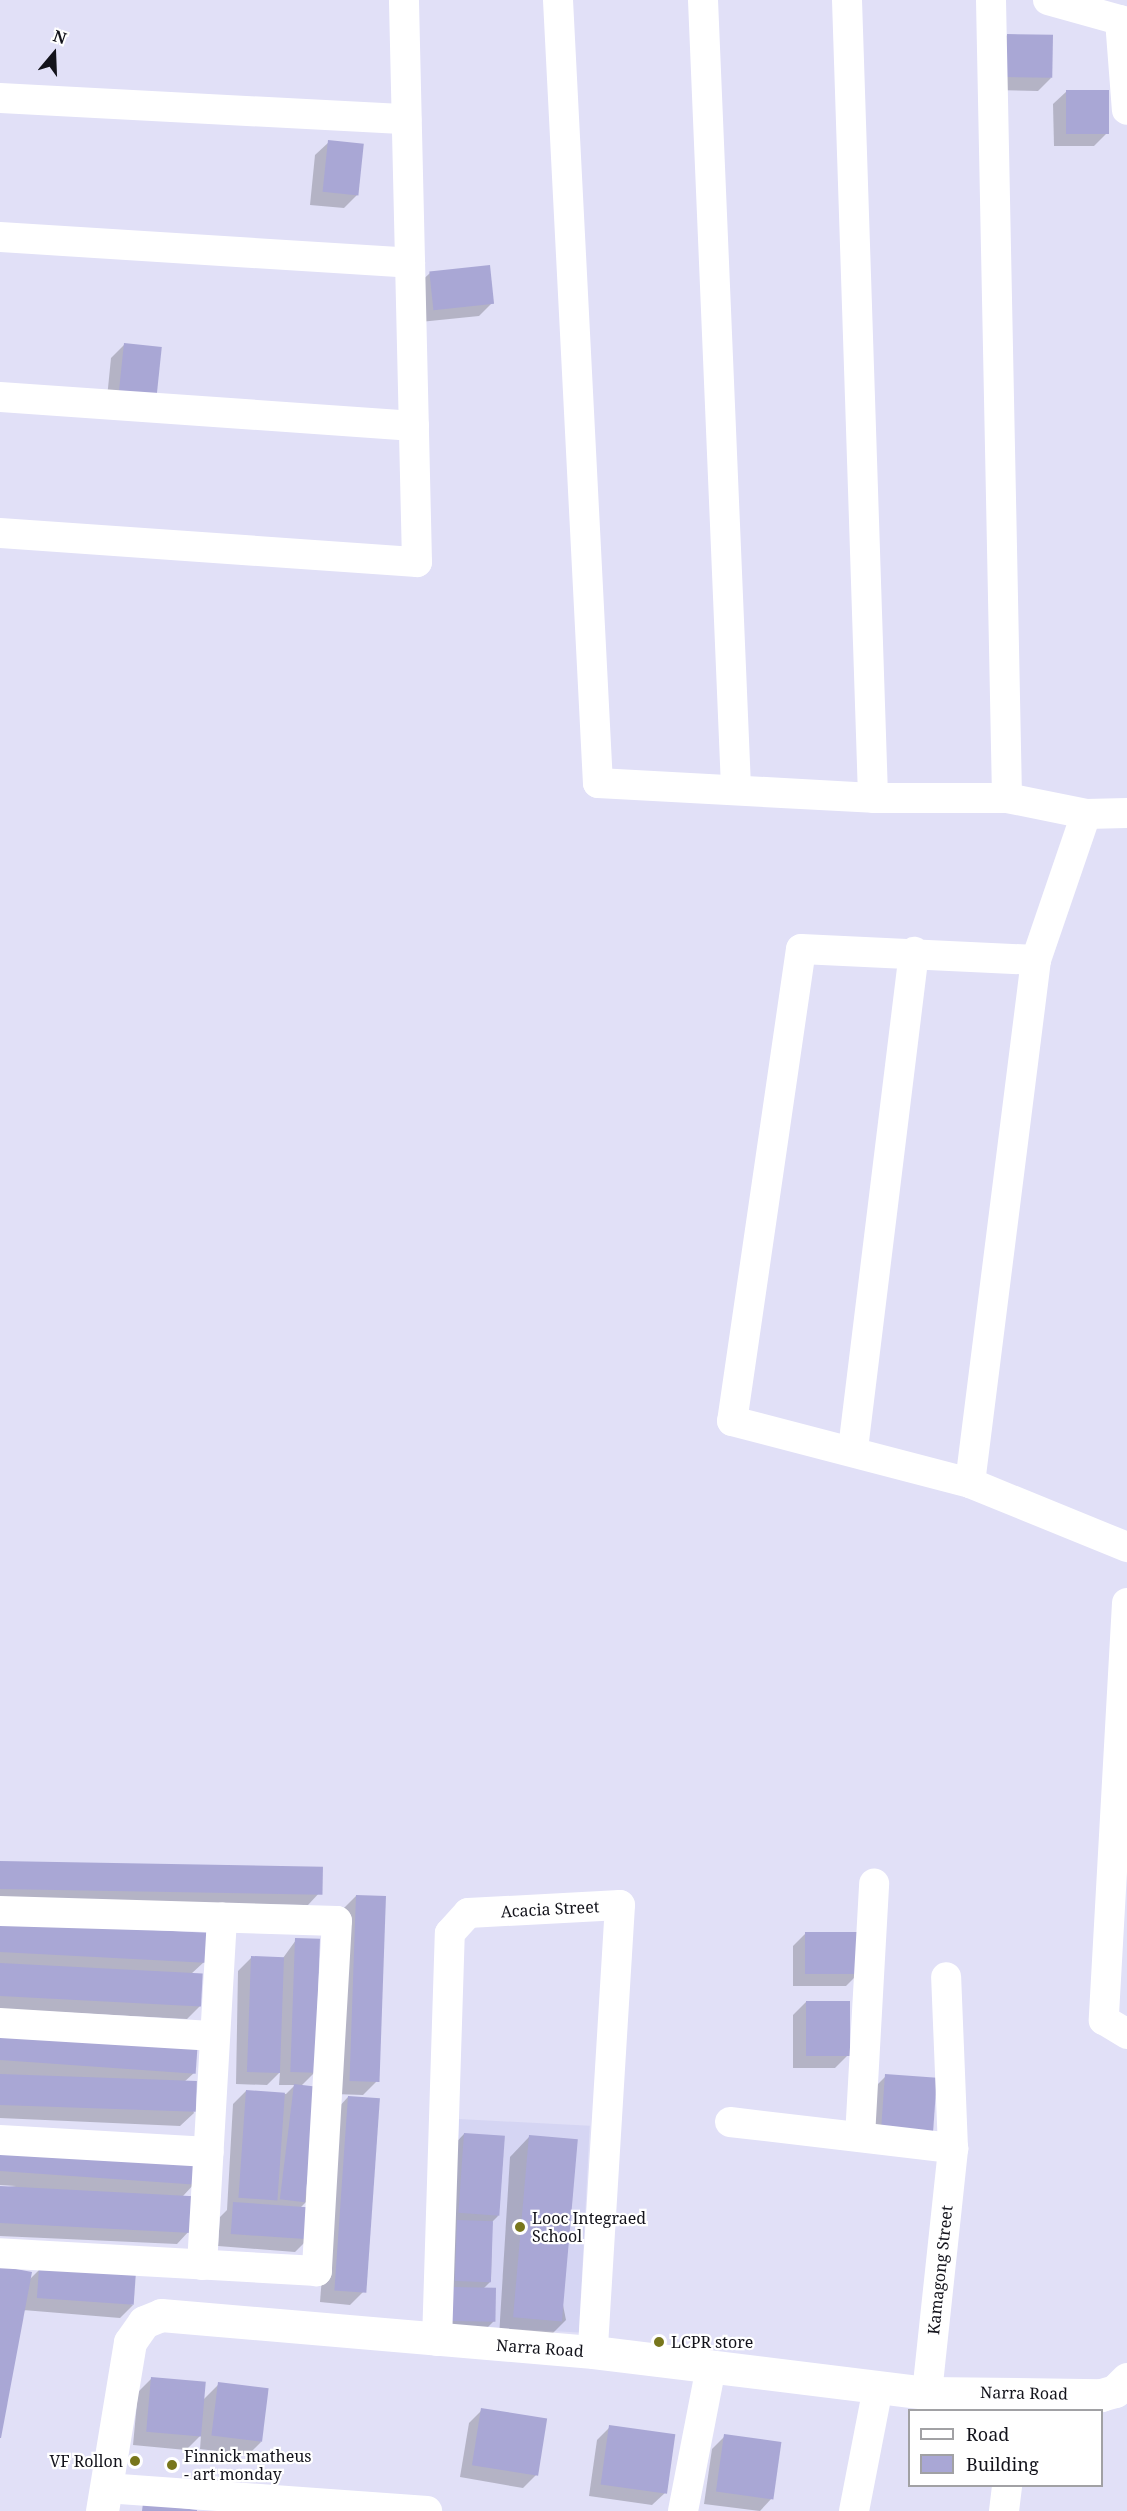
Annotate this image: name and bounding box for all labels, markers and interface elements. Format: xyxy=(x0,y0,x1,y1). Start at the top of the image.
north arrow xyxy=(24,24,84,84)
text: N xyxy=(50,25,69,49)
street label: Acacia Street xyxy=(500,1897,600,1921)
street label: Kamagong Street xyxy=(924,2204,956,2336)
place label: Looc Integraed School xyxy=(532,2208,646,2246)
marker: Looc Integraed School xyxy=(513,2220,527,2234)
place label: LCPR store xyxy=(671,2332,753,2352)
street label: Narra Road xyxy=(496,2335,584,2361)
marker: LCPR store xyxy=(652,2335,666,2349)
street label: Narra Road xyxy=(980,2383,1068,2403)
legend xyxy=(908,2409,1103,2487)
text: Road xyxy=(966,2422,1009,2446)
place label: Finnick matheus - art monday xyxy=(184,2446,312,2484)
place label: VF Rollon xyxy=(49,2451,123,2471)
text: Building xyxy=(966,2452,1039,2476)
marker: VF Rollon xyxy=(128,2454,142,2468)
marker: Finnick matheus - art monday xyxy=(165,2458,179,2472)

